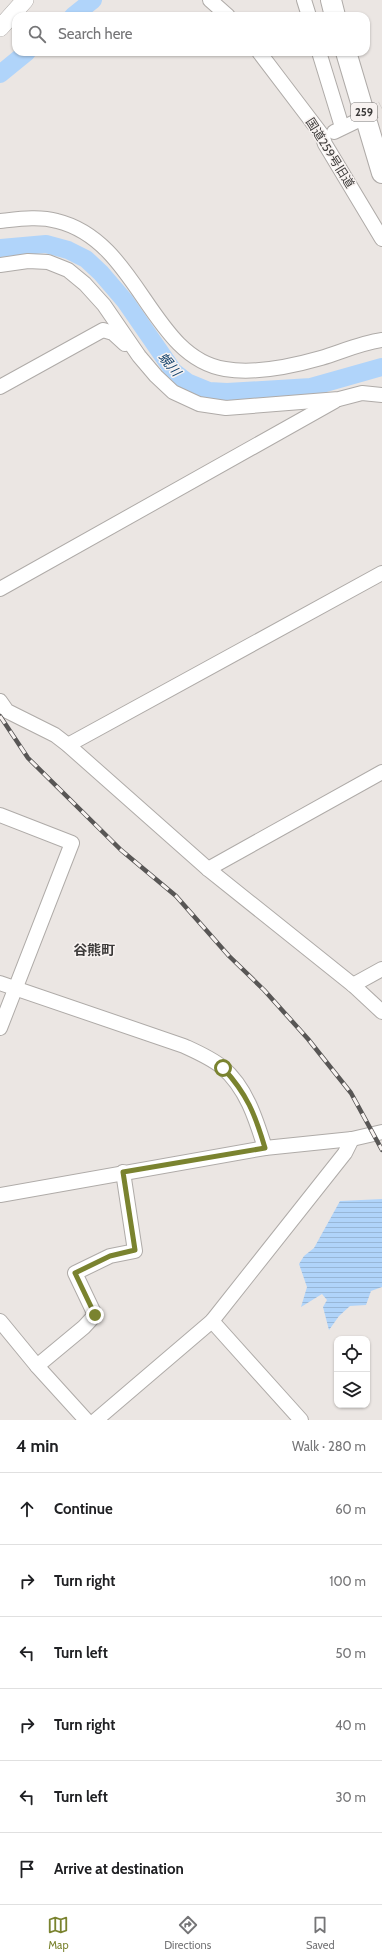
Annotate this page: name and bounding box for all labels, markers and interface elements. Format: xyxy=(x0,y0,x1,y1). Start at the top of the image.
search box xyxy=(12,12,370,56)
icon: search xyxy=(26,23,48,45)
text: Search here xyxy=(58,25,133,43)
road number: 259 xyxy=(351,103,377,121)
street label: 国道259号旧道 xyxy=(303,115,358,190)
water label: 蜆川 xyxy=(156,349,186,381)
district label: 谷熊町 xyxy=(73,941,115,959)
route start xyxy=(214,1059,232,1077)
route end xyxy=(86,1306,104,1324)
map controls xyxy=(334,1336,370,1408)
button: locate xyxy=(334,1336,370,1372)
button: layers xyxy=(334,1372,370,1408)
text: 4 min xyxy=(16,1436,59,1456)
text: Walk · 280 m xyxy=(292,1438,366,1454)
icon: ahead xyxy=(16,1498,38,1520)
text: Continue xyxy=(54,1500,113,1518)
text: 60 m xyxy=(335,1501,366,1517)
icon: right xyxy=(16,1570,38,1592)
text: Turn right xyxy=(54,1572,115,1590)
text: 100 m xyxy=(329,1573,366,1589)
icon: left xyxy=(16,1642,38,1664)
text: Turn left xyxy=(54,1644,108,1662)
text: 50 m xyxy=(336,1645,366,1661)
icon: right xyxy=(16,1714,38,1736)
text: Turn right xyxy=(54,1716,115,1734)
text: 40 m xyxy=(335,1717,366,1733)
icon: left xyxy=(16,1786,38,1808)
text: Turn left xyxy=(54,1788,108,1806)
text: 30 m xyxy=(336,1789,366,1805)
icon: arrive xyxy=(16,1858,38,1880)
text: Arrive at destination xyxy=(54,1860,184,1878)
tab: Map xyxy=(47,1914,69,1952)
tab: Directions xyxy=(164,1914,211,1952)
tab: Saved xyxy=(306,1914,335,1952)

